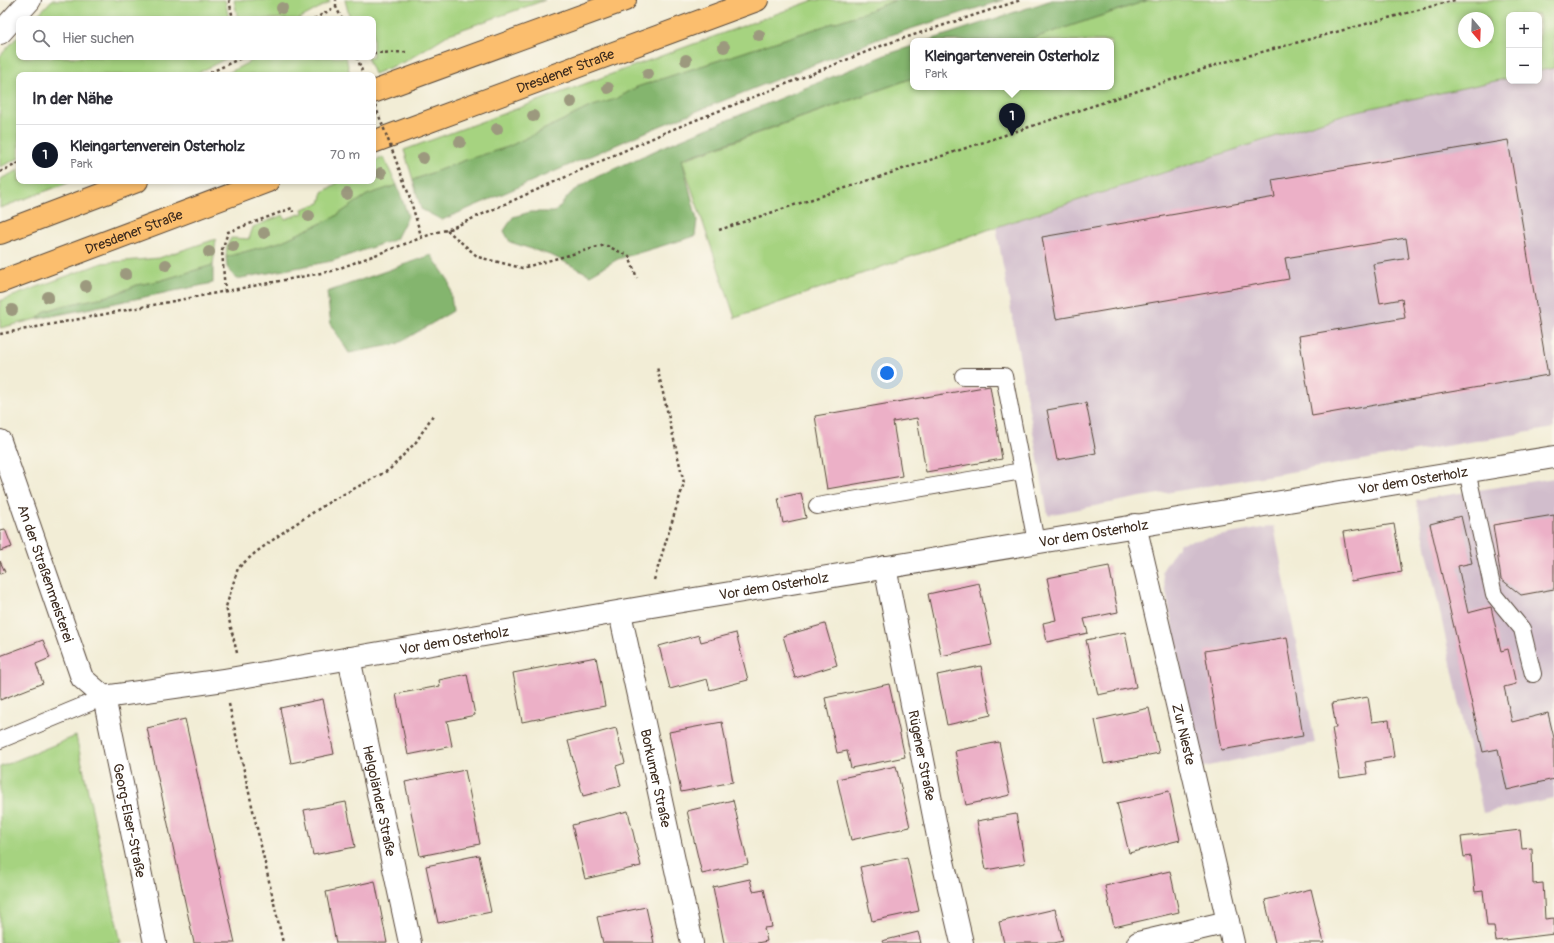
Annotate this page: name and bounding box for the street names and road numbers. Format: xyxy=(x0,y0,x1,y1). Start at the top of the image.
street label: Dresdener Straße xyxy=(514,45,617,97)
street label: Dresdener Straße xyxy=(83,206,185,258)
street label: Vor dem Osterholz xyxy=(1357,463,1469,498)
street label: An der Straßenmeisterei xyxy=(14,502,77,645)
street label: Vor dem Osterholz xyxy=(1038,516,1150,551)
street label: Vor dem Osterholz xyxy=(718,569,830,604)
street label: Vor dem Osterholz xyxy=(398,623,510,658)
street label: Zur Nieste xyxy=(1168,702,1199,767)
street label: Rügener Straße xyxy=(904,709,939,802)
street label: Borkumer Straße xyxy=(637,727,675,829)
street label: Helgoländer Straße xyxy=(359,744,399,858)
street label: Georg-Elser-Straße xyxy=(109,762,149,879)

